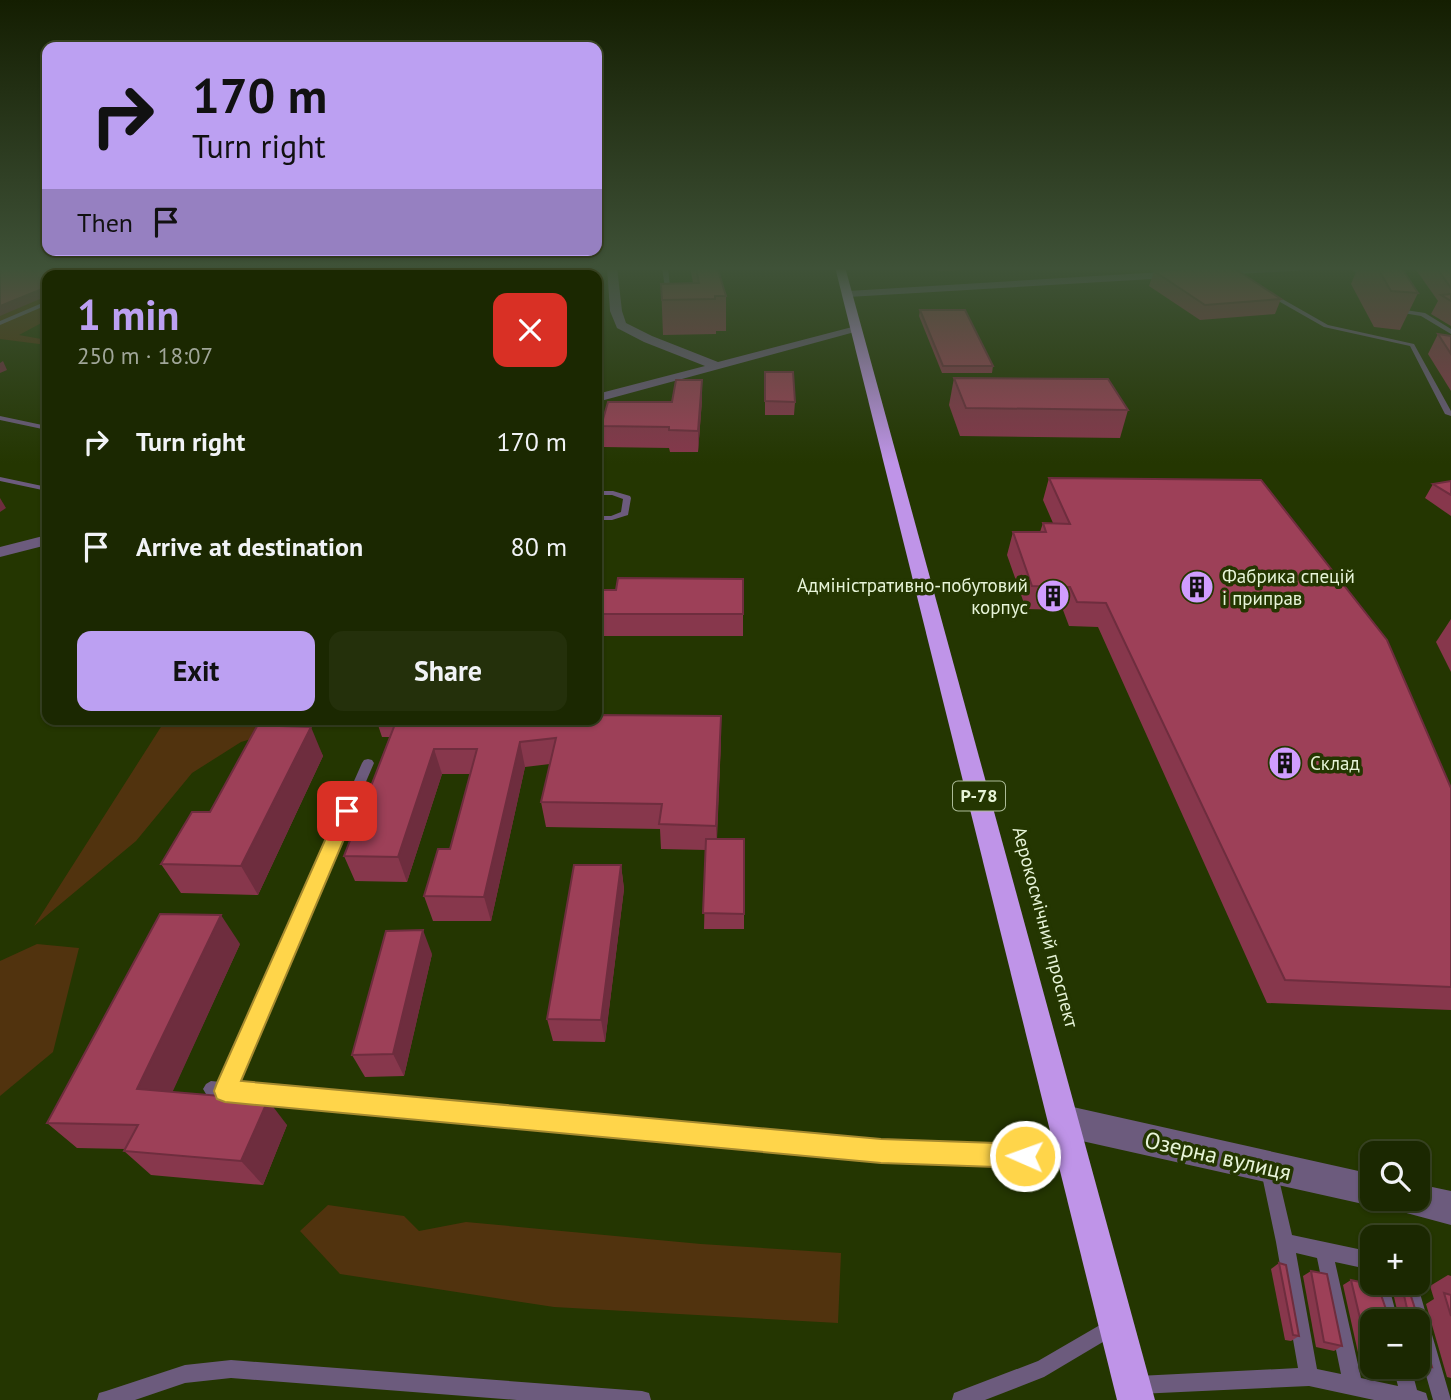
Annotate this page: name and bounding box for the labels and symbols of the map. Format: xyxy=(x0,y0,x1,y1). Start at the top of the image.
place label: Фабрика спецій і приправ xyxy=(1222,564,1355,610)
building icon: Фабрика спецій і приправ xyxy=(1178,568,1216,606)
place label: Адміністративно-побутовий корпус xyxy=(797,573,1028,619)
building icon: Адміністративно-побутовий корпус xyxy=(1034,577,1072,615)
building icon: Склад xyxy=(1266,744,1304,782)
place label: Склад xyxy=(1310,751,1360,775)
pin xyxy=(317,781,377,841)
road number: Р-78 xyxy=(953,782,1005,810)
street label: Аерокосмічний проспект xyxy=(1008,824,1084,1031)
position arrow xyxy=(988,1119,1062,1193)
street label: Озерна вулиця xyxy=(1142,1125,1294,1186)

